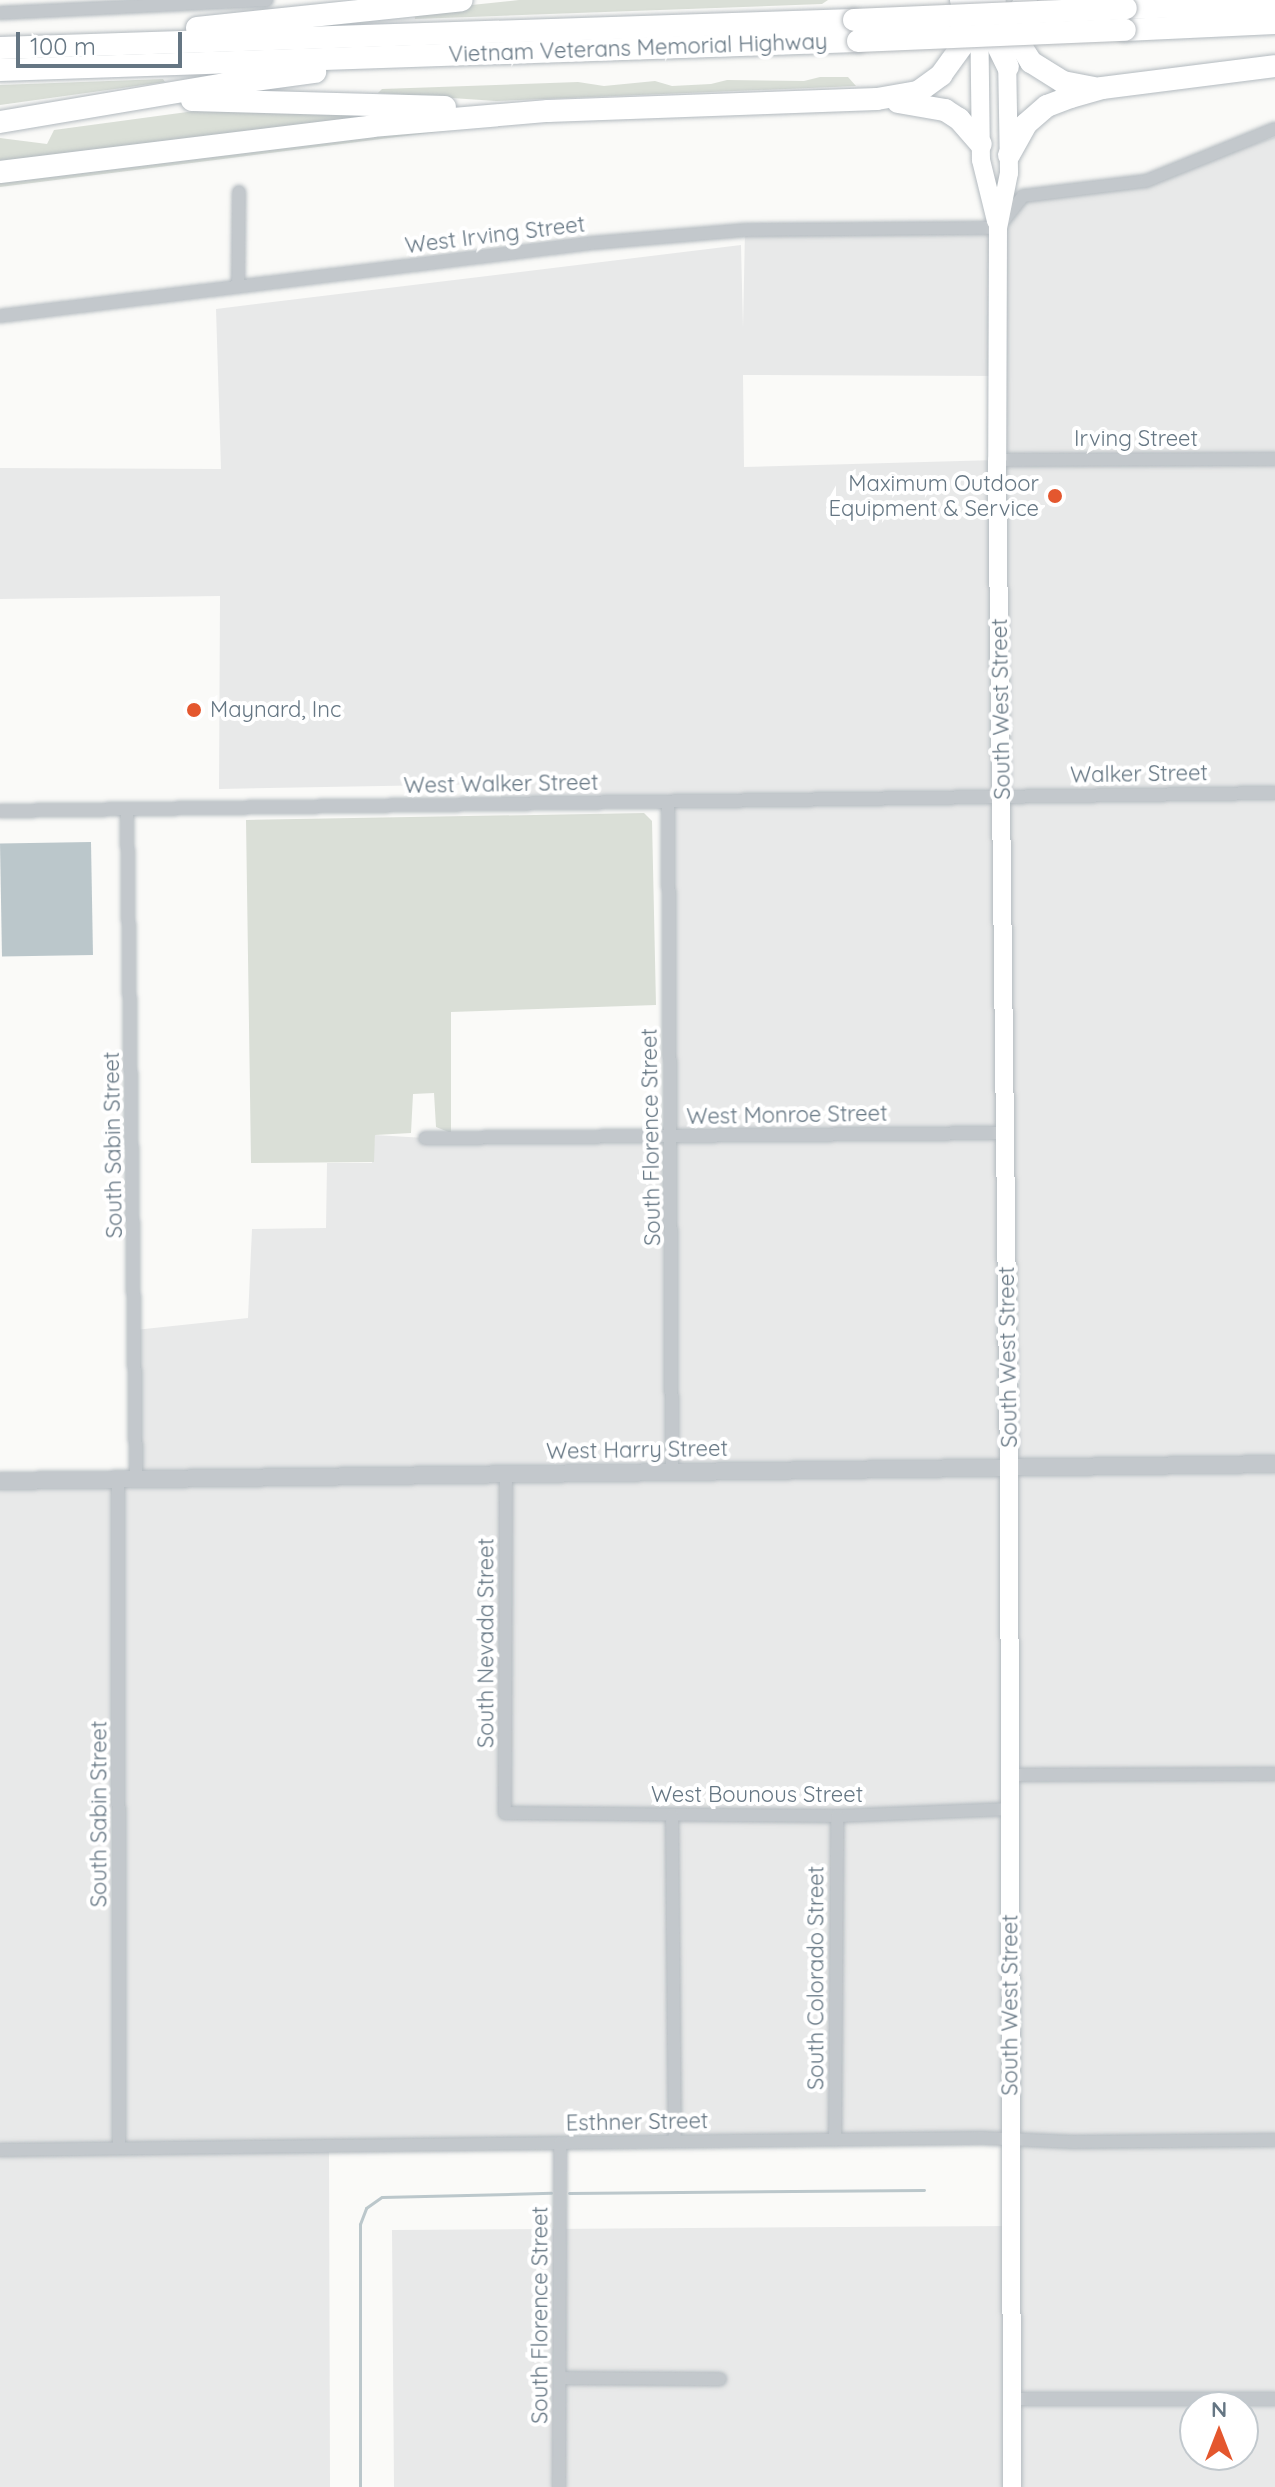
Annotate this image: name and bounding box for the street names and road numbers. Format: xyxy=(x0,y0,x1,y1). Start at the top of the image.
street label: Vietnam Veterans Memorial Highway xyxy=(448,28,828,68)
street label: West Irving Street xyxy=(404,211,586,259)
street label: Irving Street xyxy=(1074,426,1198,452)
street label: South West Street xyxy=(986,618,1016,800)
street label: Walker Street xyxy=(1070,760,1208,788)
street label: West Walker Street xyxy=(403,769,599,799)
street label: South Florence Street xyxy=(636,1028,666,1246)
street label: South Sabin Street xyxy=(98,1051,128,1239)
street label: West Monroe Street xyxy=(686,1100,888,1130)
street label: South West Street xyxy=(993,1266,1023,1448)
street label: West Harry Street xyxy=(546,1435,728,1465)
street label: South Nevada Street xyxy=(473,1538,499,1748)
street label: South Sabin Street xyxy=(86,1721,112,1907)
street label: West Bounous Street xyxy=(651,1782,863,1808)
street label: South Colorado Street xyxy=(803,1866,829,2090)
street label: South West Street xyxy=(997,1914,1023,2096)
street label: Esthner Street xyxy=(566,2108,708,2136)
street label: South Florence Street xyxy=(527,2206,553,2424)

